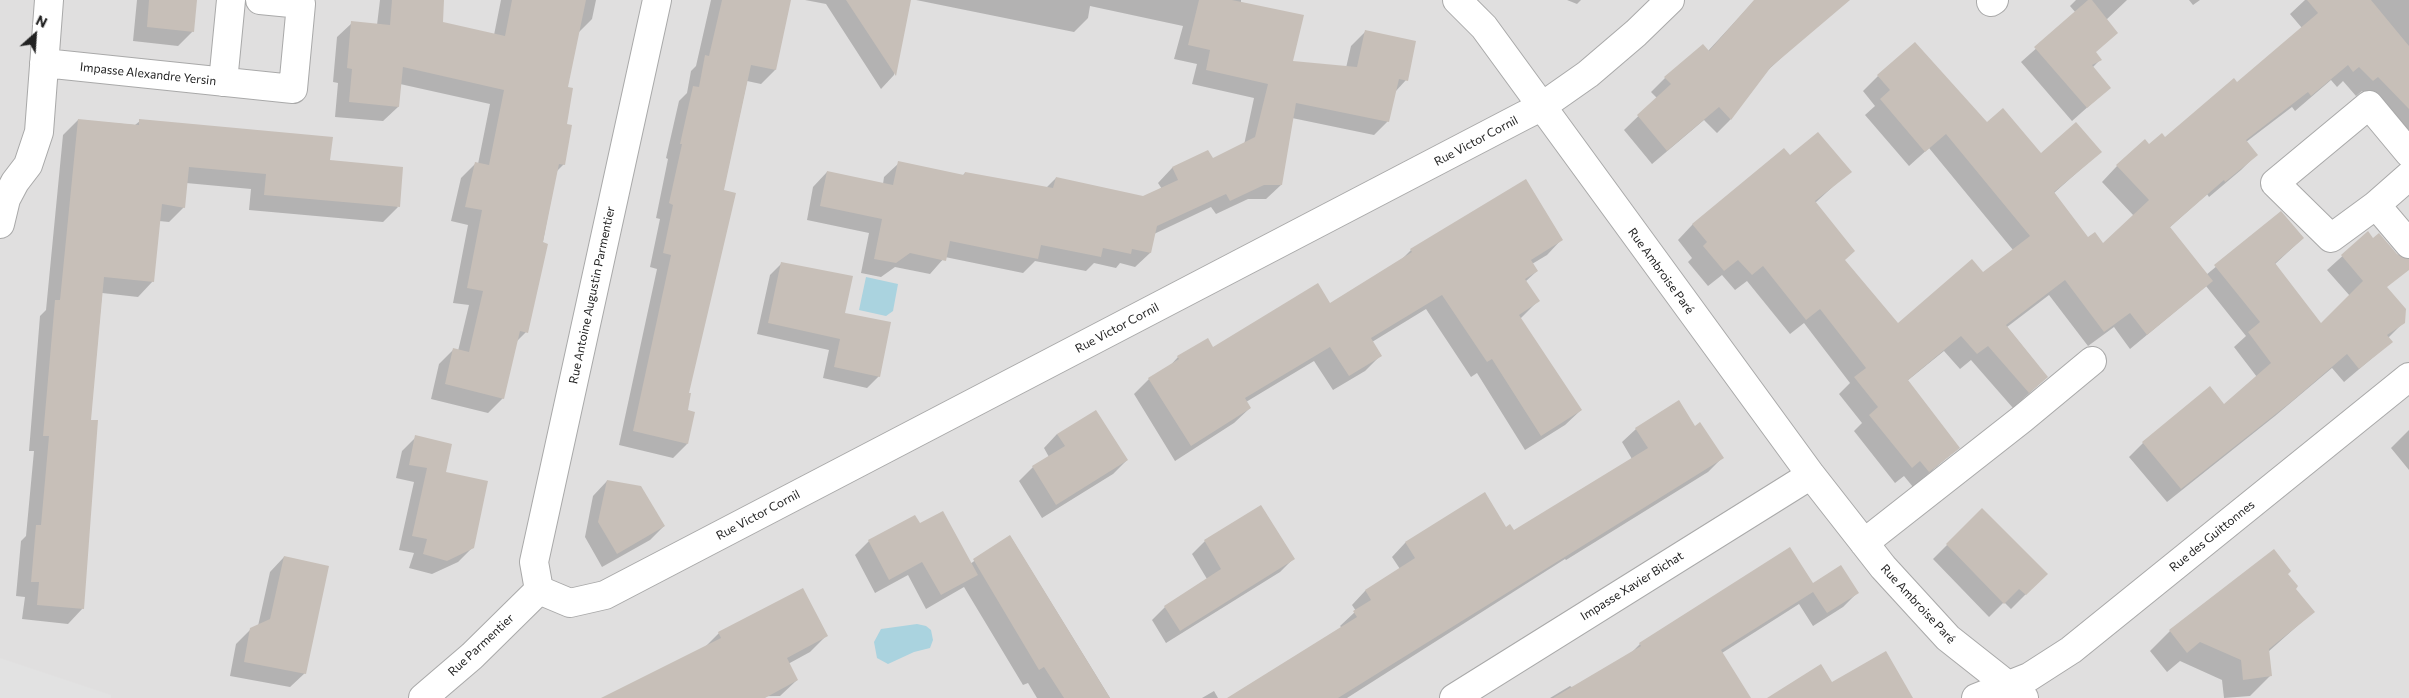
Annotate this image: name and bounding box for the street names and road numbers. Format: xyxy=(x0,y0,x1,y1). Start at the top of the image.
street label: Impasse Alexandre Yersin xyxy=(79,60,217,88)
street label: Rue Victor Cornil xyxy=(1432,113,1520,169)
street label: Rue Antoine Augustin Parmentier xyxy=(566,205,618,385)
street label: Rue Ambroise Paré xyxy=(1625,225,1697,317)
street label: Rue Victor Cornil xyxy=(1073,300,1161,356)
street label: Rue Victor Cornil xyxy=(714,487,802,543)
street label: Rue des Guittonnes xyxy=(2167,497,2257,575)
street label: Impasse Xavier Bichat xyxy=(1578,548,1686,624)
street label: Rue Ambroise Paré xyxy=(1878,561,1958,647)
street label: Rue Parmentier xyxy=(445,611,517,679)

